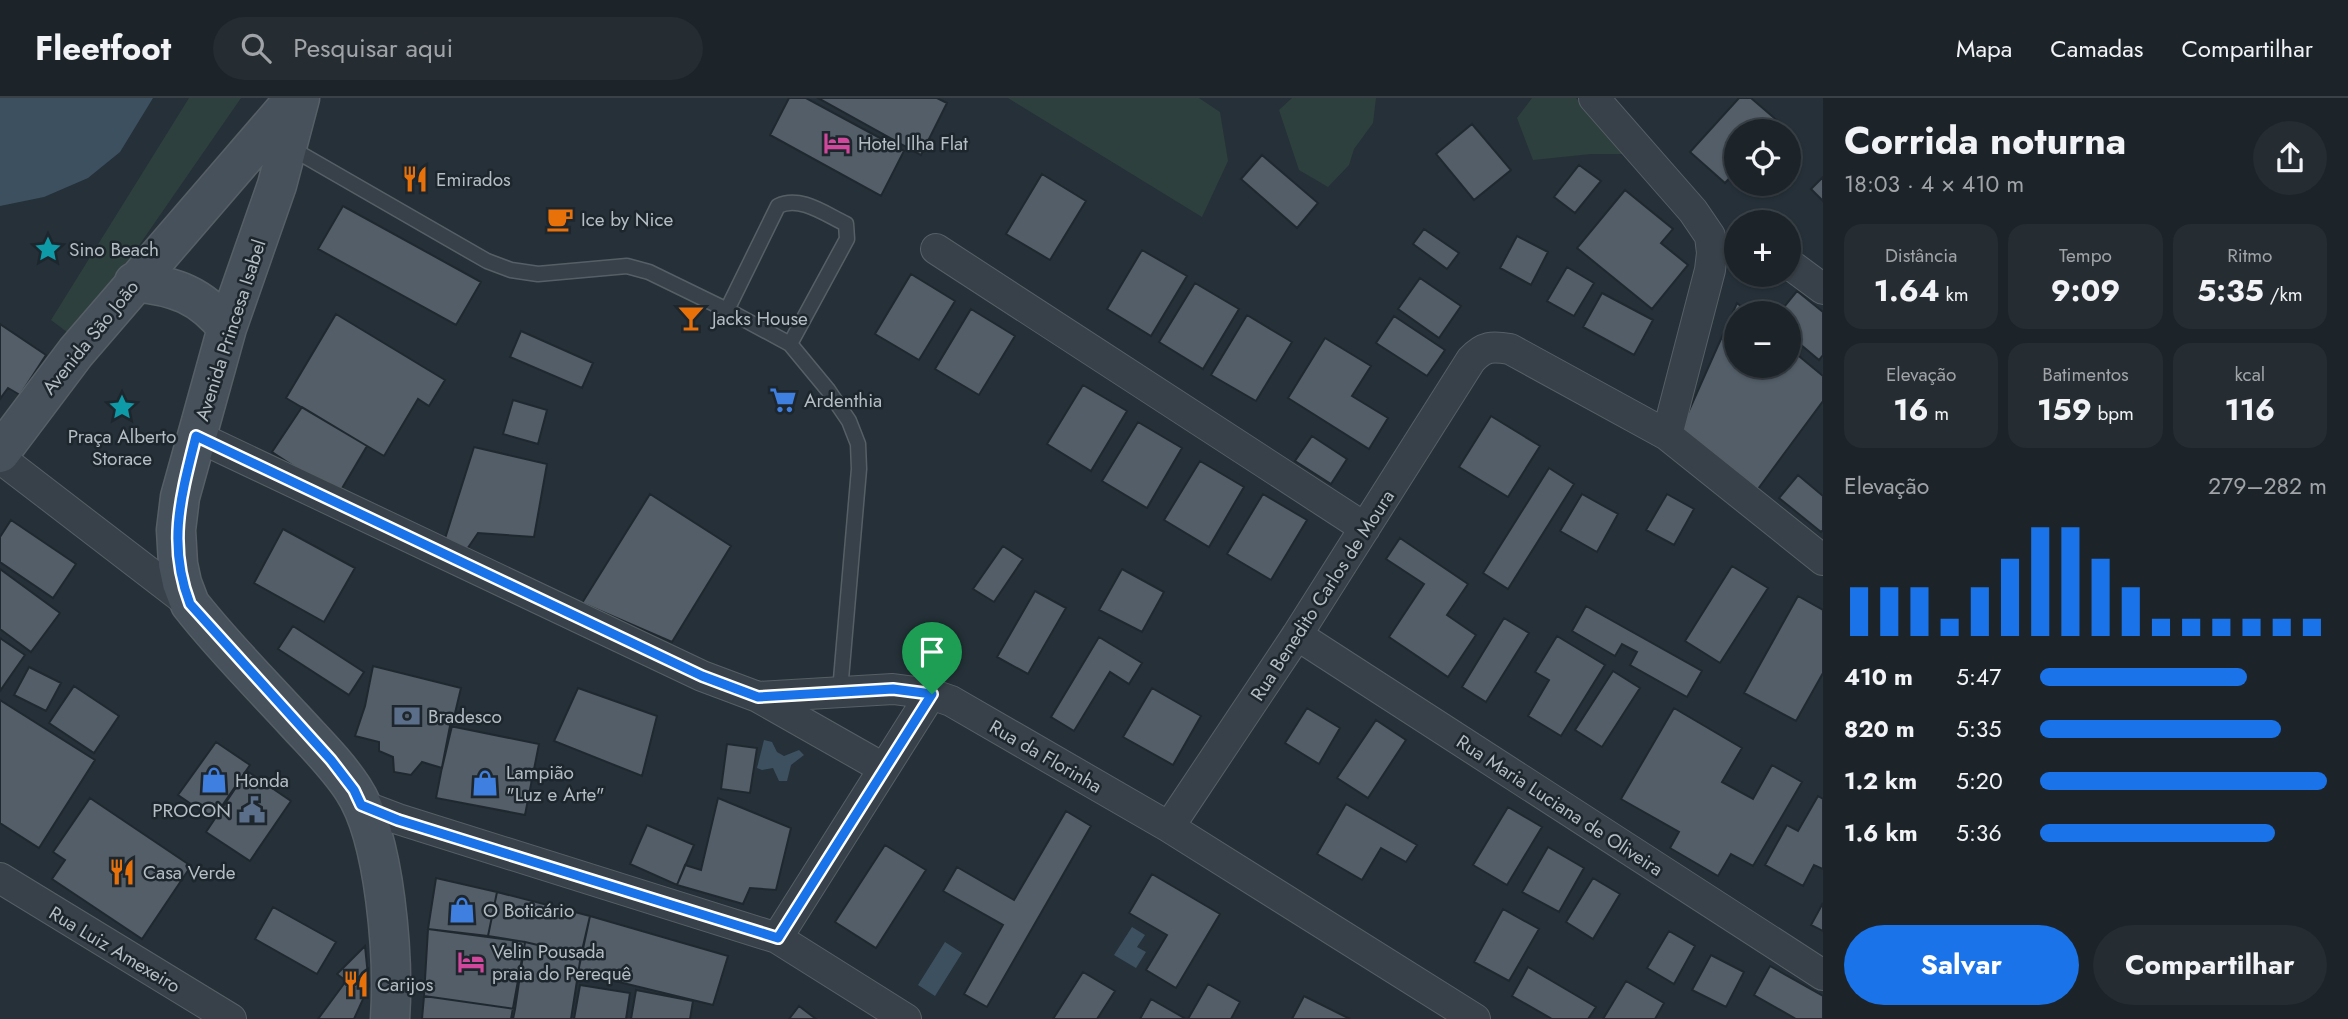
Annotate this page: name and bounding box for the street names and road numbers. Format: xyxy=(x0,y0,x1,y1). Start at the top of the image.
street label: Avenida Princesa Isabel xyxy=(188,236,273,424)
street label: Avenida São João xyxy=(36,274,145,400)
street label: Rua Benedito Carlos de Moura xyxy=(1244,485,1401,706)
street label: Rua da Florinha xyxy=(984,713,1107,800)
street label: Rua Maria Luciana de Oliveira xyxy=(1451,728,1668,883)
street label: Rua Luiz Amexeiro xyxy=(44,900,186,999)

